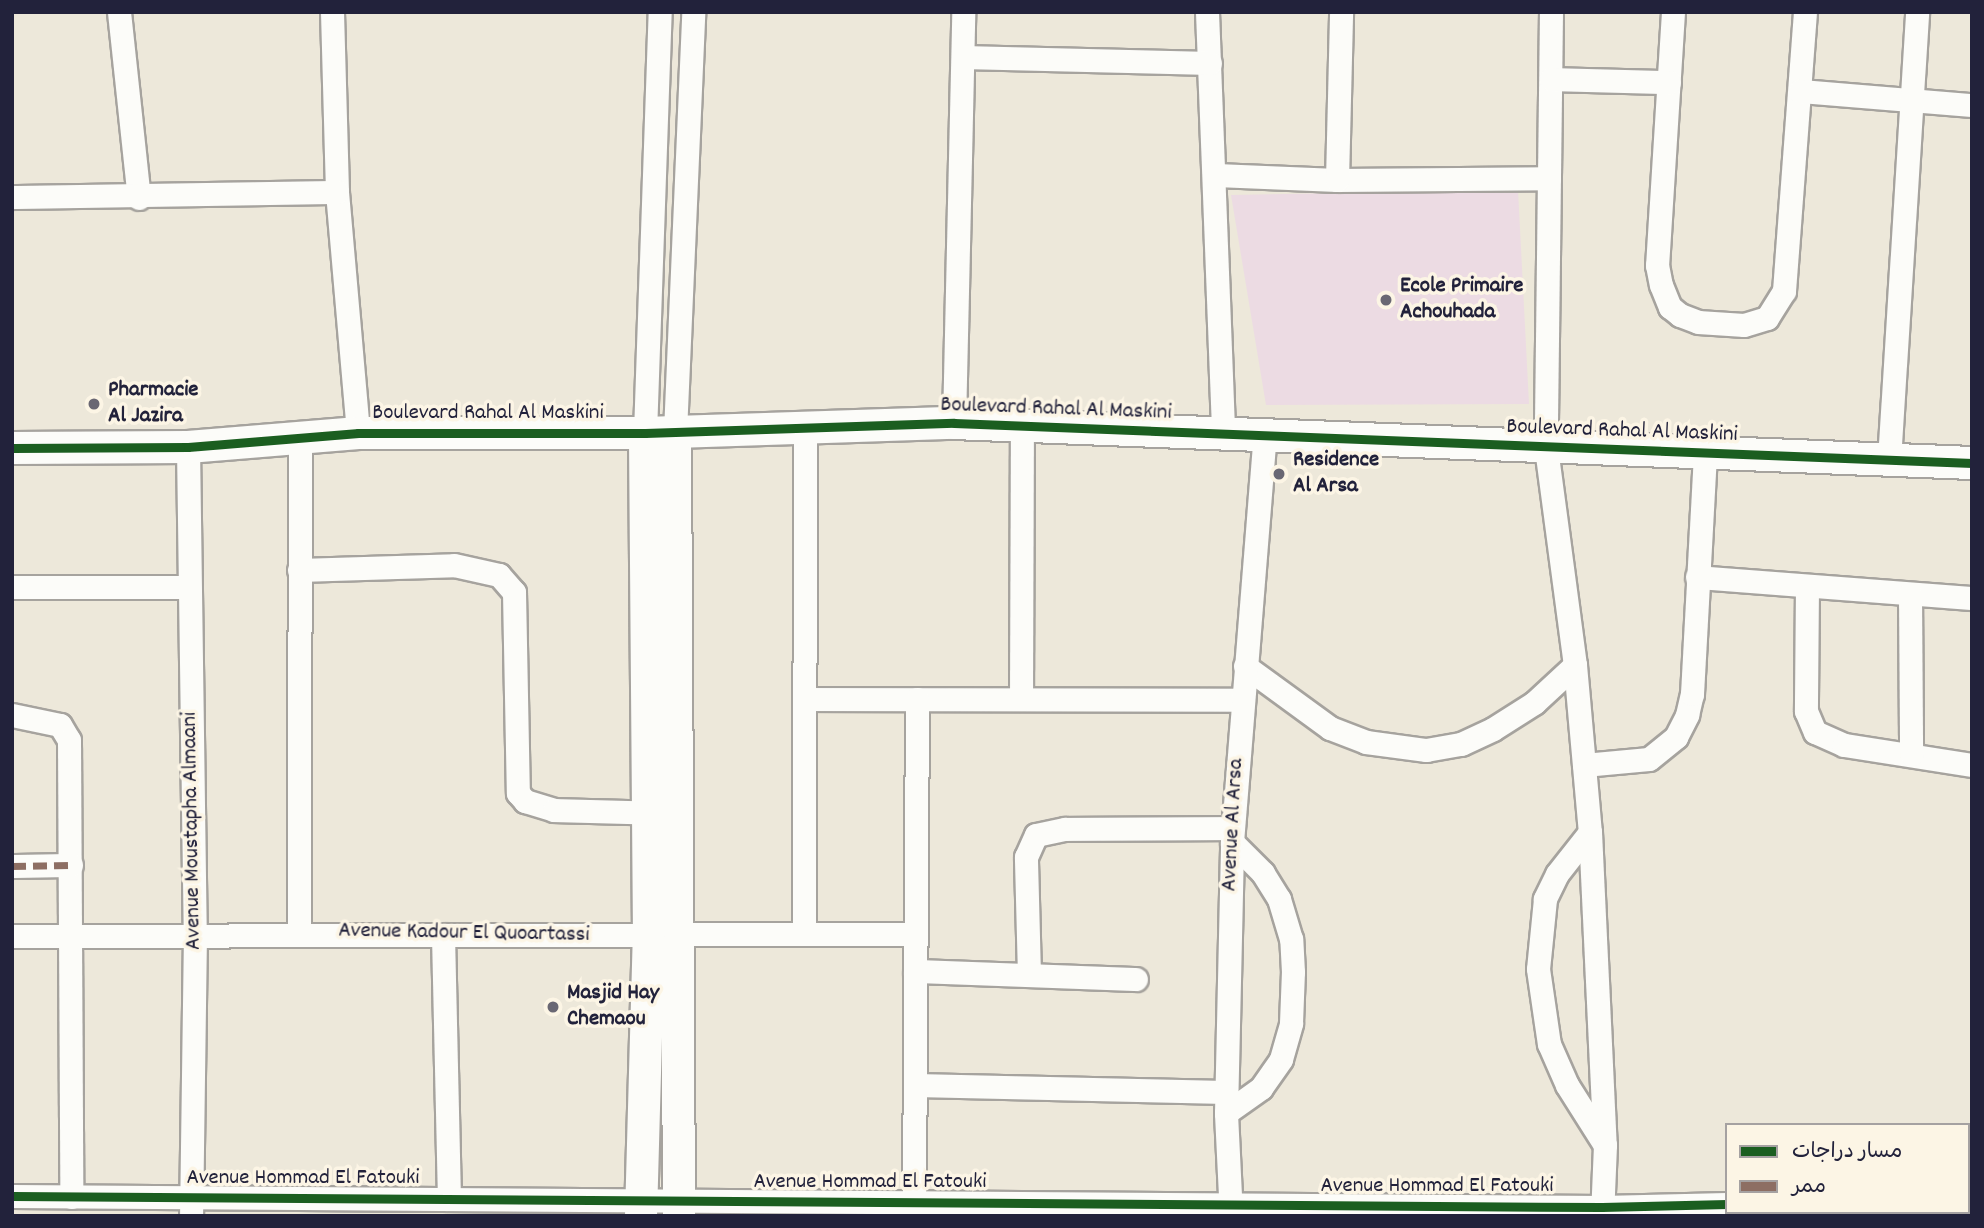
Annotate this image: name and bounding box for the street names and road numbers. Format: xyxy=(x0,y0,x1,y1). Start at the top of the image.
street label: Boulevard Rahal Al Maskini xyxy=(940,392,1172,428)
street label: Boulevard Rahal Al Maskini xyxy=(372,400,604,428)
street label: Boulevard Rahal Al Maskini xyxy=(1506,414,1738,450)
street label: Avenue Moustapha Almaani xyxy=(177,712,209,950)
street label: Avenue Al Arsa xyxy=(1217,758,1251,892)
street label: Avenue Kadour El Quoartassi xyxy=(338,918,590,950)
street label: Avenue Hommad El Fatouki xyxy=(186,1165,420,1193)
street label: Avenue Hommad El Fatouki xyxy=(753,1169,987,1197)
street label: Avenue Hommad El Fatouki xyxy=(1320,1173,1554,1201)

